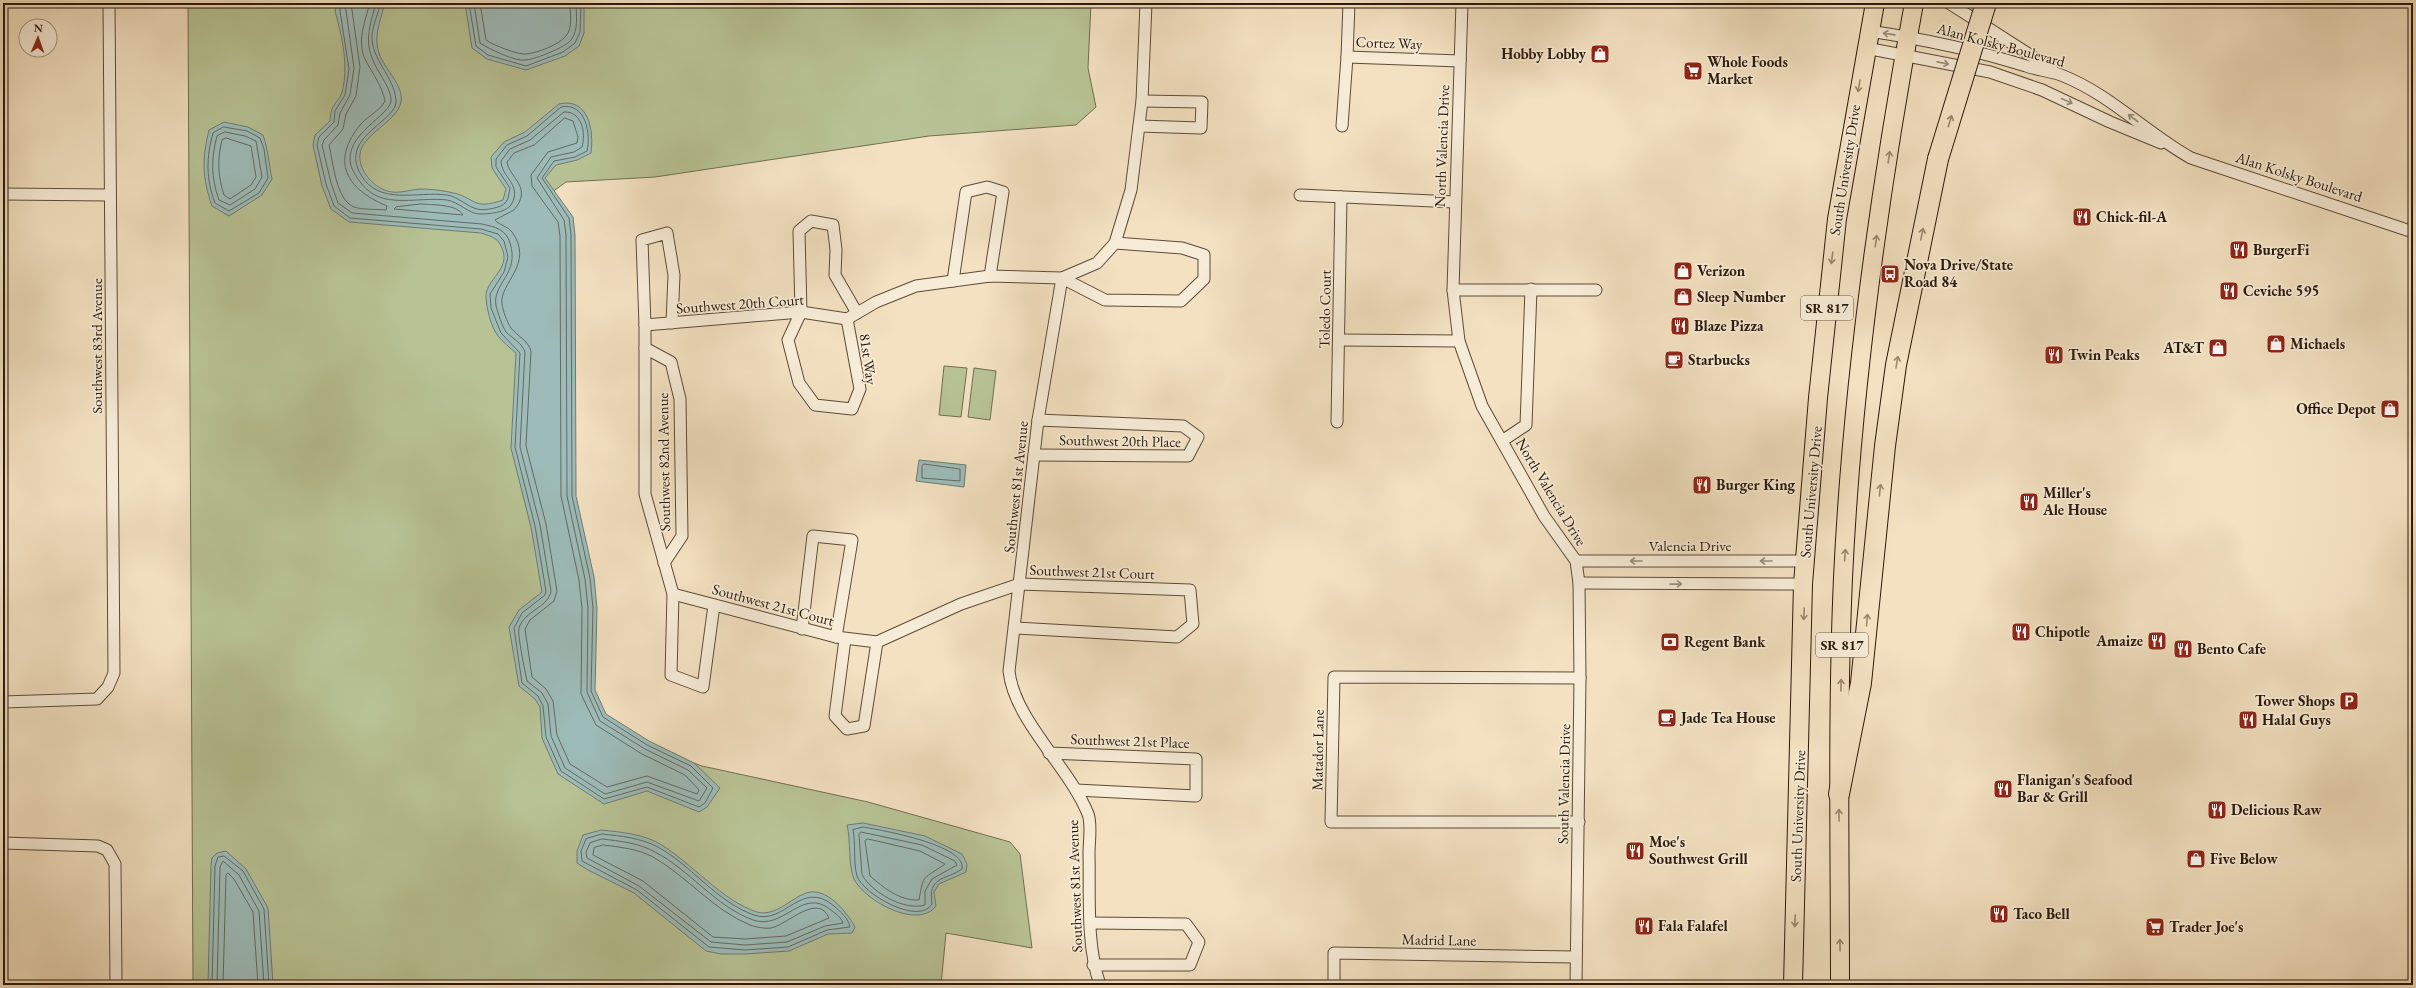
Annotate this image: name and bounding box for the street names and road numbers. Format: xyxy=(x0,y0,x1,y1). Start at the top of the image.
street label: Alan Kolsky Boulevard xyxy=(1934,18,2068,71)
street label: Cortez Way xyxy=(1355,32,1423,53)
street label: North Valencia Drive xyxy=(1430,84,1453,208)
street label: South University Drive xyxy=(1825,103,1864,237)
street label: Alan Kolsky Boulevard xyxy=(2233,147,2365,206)
street label: Toledo Court xyxy=(1314,269,1335,349)
street label: Southwest 83rd Avenue xyxy=(87,278,106,414)
street label: Southwest 20th Court xyxy=(675,290,805,317)
road number: SR 817 xyxy=(1801,296,1853,320)
street label: 81st Way xyxy=(855,332,882,386)
street label: Southwest 82nd Avenue xyxy=(653,392,674,531)
street label: Southwest 81st Avenue xyxy=(999,420,1032,554)
street label: South University Drive xyxy=(1795,425,1826,559)
street label: Southwest 20th Place xyxy=(1059,430,1181,451)
street label: North Valencia Drive xyxy=(1512,434,1591,549)
street label: Valencia Drive xyxy=(1649,536,1732,555)
street label: Southwest 21st Court xyxy=(1029,560,1155,583)
street label: Southwest 21st Court xyxy=(710,579,836,630)
road number: SR 817 xyxy=(1816,633,1868,657)
street label: Matador Lane xyxy=(1307,709,1328,791)
street label: South Valencia Drive xyxy=(1553,723,1574,844)
street label: Southwest 21st Place xyxy=(1070,729,1190,752)
street label: South University Drive xyxy=(1786,749,1809,882)
street label: Southwest 81st Avenue xyxy=(1063,819,1086,953)
street label: Madrid Lane xyxy=(1402,929,1477,950)

